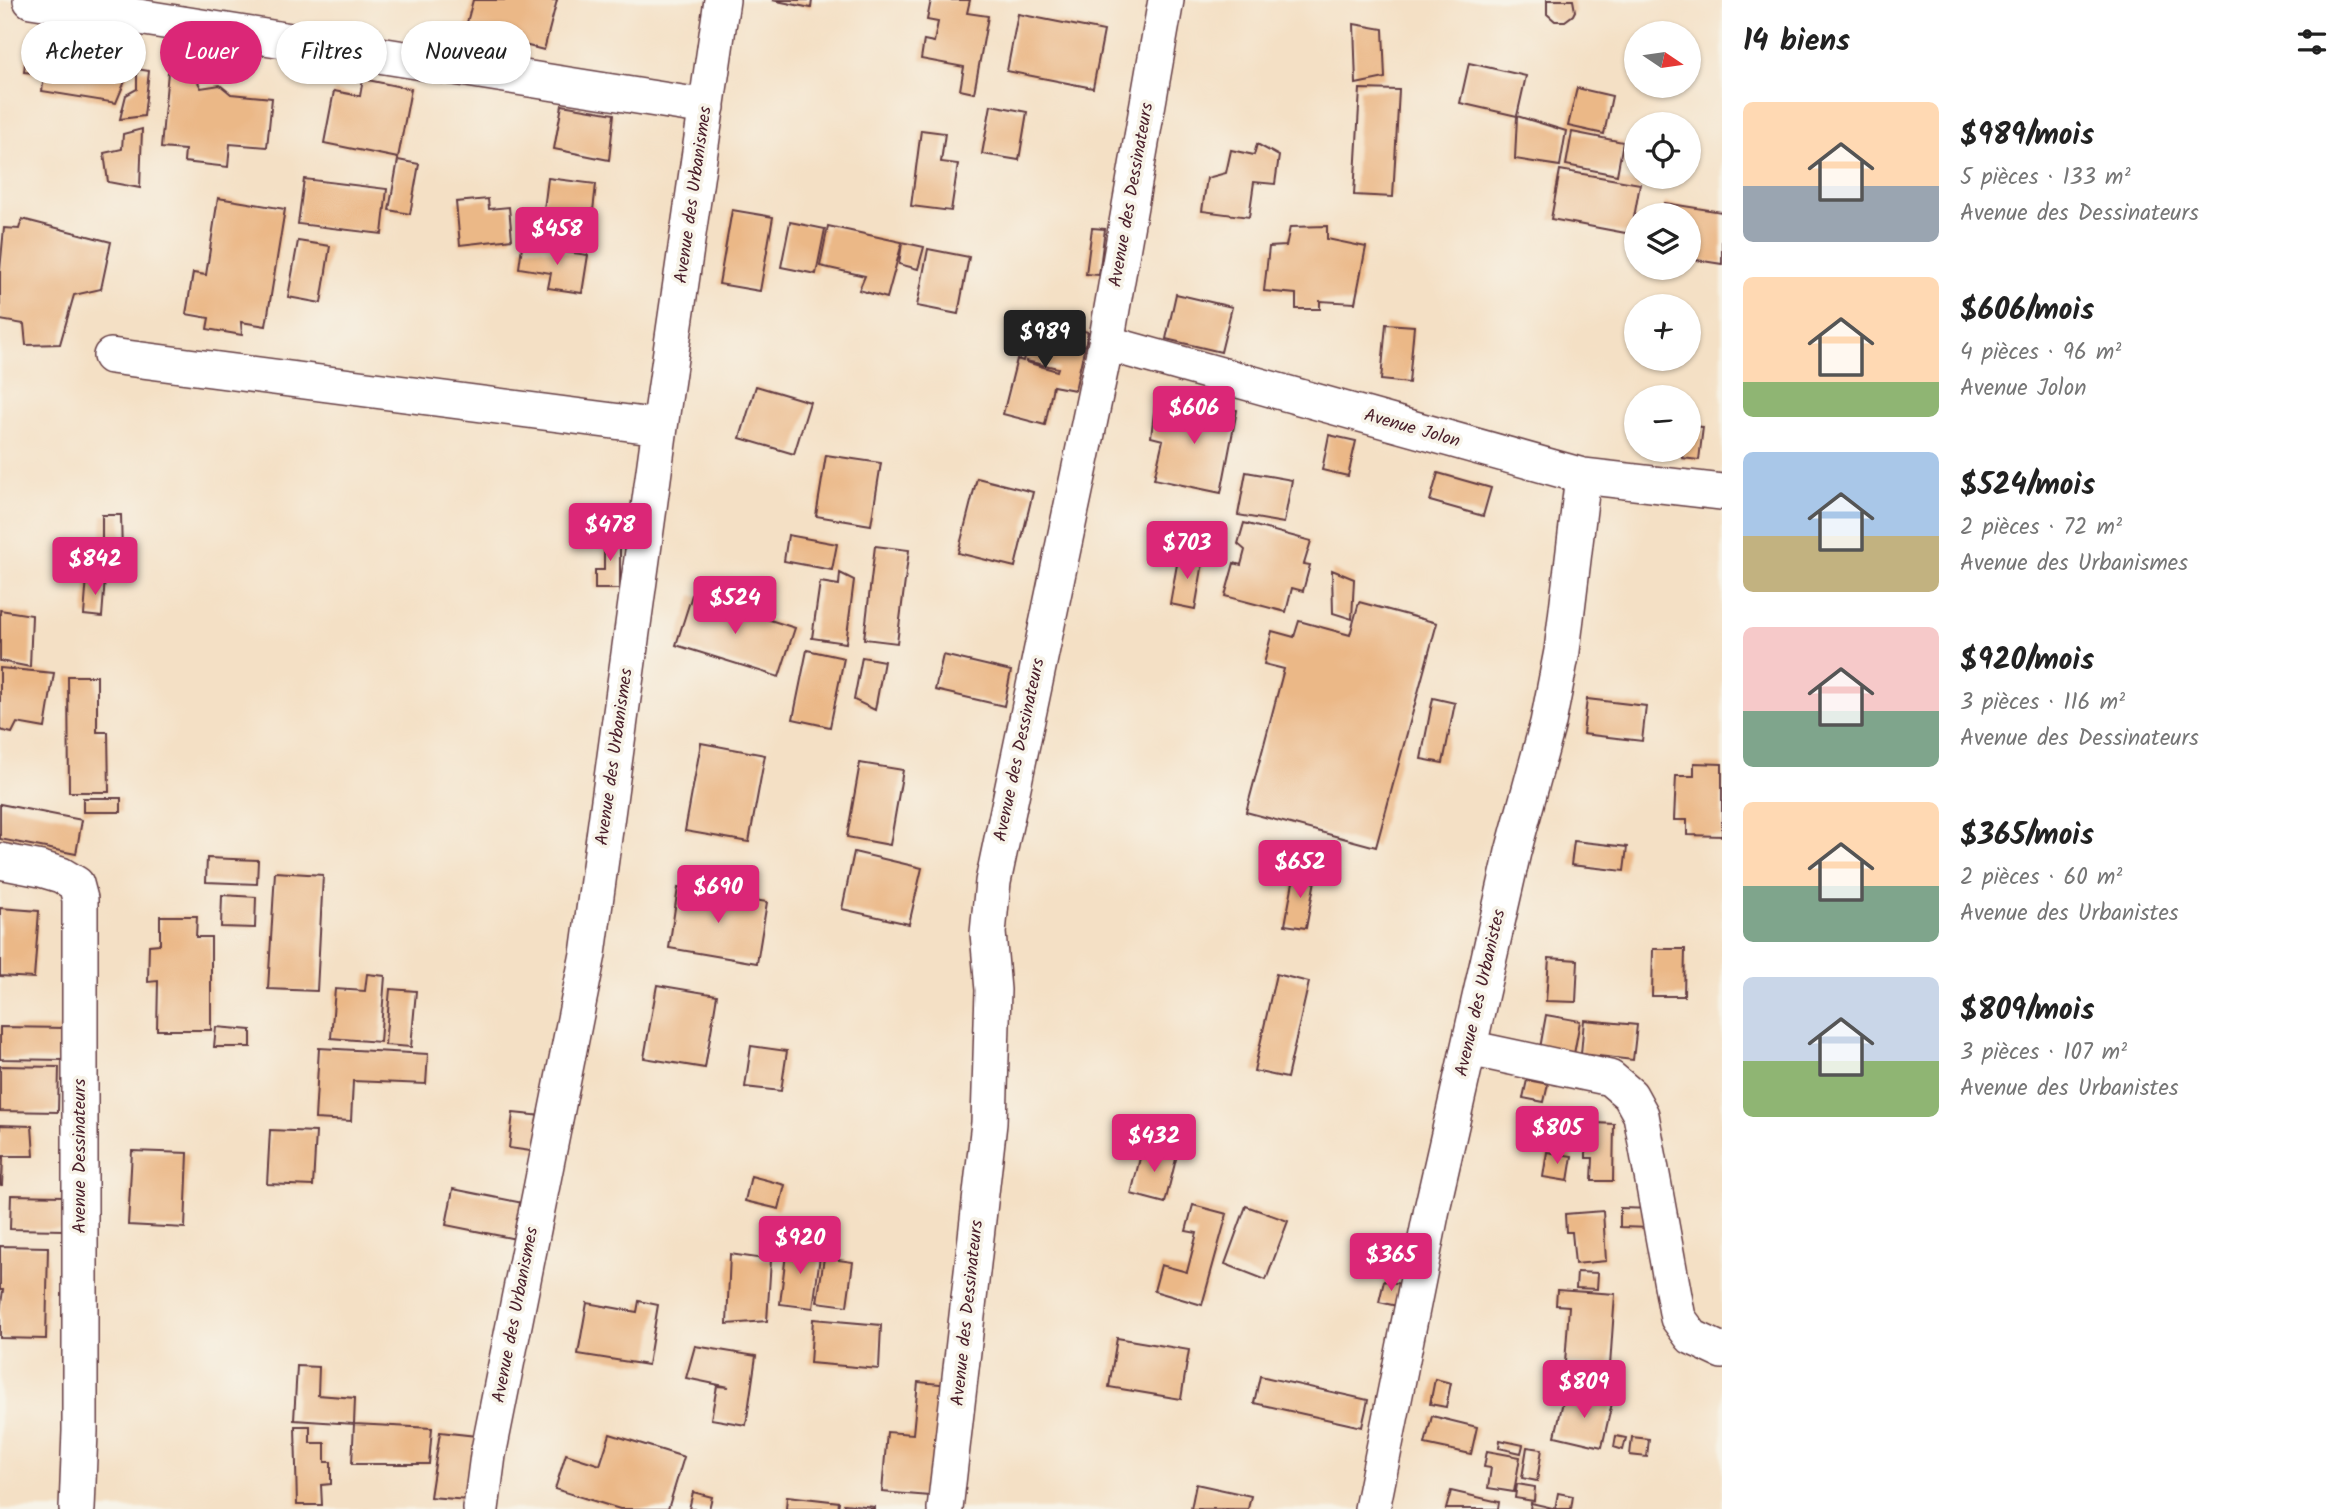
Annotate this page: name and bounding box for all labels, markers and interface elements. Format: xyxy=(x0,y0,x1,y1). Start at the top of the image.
text: 14 biens xyxy=(1743,18,1850,66)
chip: Acheter xyxy=(21,21,146,84)
chip: Louer xyxy=(160,21,262,84)
chip: Filtres xyxy=(276,21,387,84)
chip: Nouveau xyxy=(401,21,531,84)
north arrow xyxy=(1624,21,1701,98)
map controls xyxy=(1624,21,1701,462)
icon: filters xyxy=(2293,23,2331,61)
street label: Avenue des Dessinateurs xyxy=(1101,100,1163,290)
street label: Avenue des Urbanismes xyxy=(667,104,721,285)
button: locate xyxy=(1624,112,1701,189)
text: $989/mois xyxy=(1960,112,2094,160)
icon: home xyxy=(1799,130,1883,214)
text: 5 pièces · 133 m² xyxy=(1960,160,2131,196)
text: Avenue des Dessinateurs xyxy=(1960,196,2199,232)
button: layers xyxy=(1624,203,1701,280)
pin: $458 xyxy=(516,208,598,267)
text: $458 xyxy=(531,212,583,248)
text: $606/mois xyxy=(1960,287,2094,335)
button: + xyxy=(1624,294,1701,371)
icon: home xyxy=(1799,305,1883,389)
pin: $989 xyxy=(1004,310,1086,370)
text: $989 xyxy=(1020,315,1070,351)
text: 4 pièces · 96 m² xyxy=(1960,335,2121,371)
text: Avenue Jolon xyxy=(1960,371,2086,407)
button: − xyxy=(1624,385,1701,462)
pin: $606 xyxy=(1153,386,1235,446)
text: $606 xyxy=(1169,391,1219,427)
street label: Avenue Jolon xyxy=(1360,401,1464,457)
text: $524/mois xyxy=(1960,462,2095,510)
icon: home xyxy=(1799,480,1883,564)
pin: $478 xyxy=(569,504,651,563)
text: $478 xyxy=(585,508,635,544)
text: 2 pièces · 72 m² xyxy=(1960,510,2122,546)
pin: $703 xyxy=(1146,522,1228,581)
text: $703 xyxy=(1163,526,1211,562)
pin: $842 xyxy=(54,538,136,597)
text: $842 xyxy=(68,542,122,578)
text: Avenue des Urbanismes xyxy=(1960,546,2188,582)
pin: $524 xyxy=(694,576,776,636)
text: $524 xyxy=(709,581,761,617)
text: $920/mois xyxy=(1960,637,2094,685)
street label: Avenue des Dessinateurs xyxy=(986,655,1054,844)
icon: home xyxy=(1799,655,1883,739)
street label: Avenue des Urbanismes xyxy=(588,666,642,847)
text: 3 pièces · 116 m² xyxy=(1960,685,2125,721)
text: Avenue des Dessinateurs xyxy=(1960,721,2199,757)
text: $365/mois xyxy=(1960,812,2094,860)
icon: home xyxy=(1799,830,1883,914)
pin: $652 xyxy=(1259,841,1341,900)
text: $652 xyxy=(1274,845,1326,881)
text: 2 pièces · 60 m² xyxy=(1960,860,2122,896)
pin: $690 xyxy=(677,866,759,925)
text: $690 xyxy=(693,870,743,906)
text: Avenue des Urbanistes xyxy=(1960,896,2179,932)
street label: Avenue des Urbanistes xyxy=(1448,906,1514,1080)
text: $809/mois xyxy=(1960,987,2095,1035)
icon: home xyxy=(1799,1005,1883,1089)
text: 3 pièces · 107 m² xyxy=(1960,1035,2127,1071)
text: Avenue des Urbanistes xyxy=(1960,1071,2179,1107)
street label: Avenue Dessinateurs xyxy=(66,1078,95,1233)
pin: $805 xyxy=(1516,1106,1598,1166)
text: $805 xyxy=(1532,1111,1582,1147)
pin: $432 xyxy=(1113,1114,1195,1174)
text: $432 xyxy=(1128,1119,1180,1155)
pin: $920 xyxy=(759,1216,841,1276)
street label: Avenue des Dessinateurs xyxy=(944,1218,992,1407)
text: $920 xyxy=(775,1221,825,1257)
street label: Avenue des Urbanismes xyxy=(485,1224,547,1405)
pin: $365 xyxy=(1350,1234,1432,1293)
text: $365 xyxy=(1366,1238,1416,1274)
pin: $809 xyxy=(1543,1360,1625,1420)
text: $809 xyxy=(1559,1365,1609,1401)

